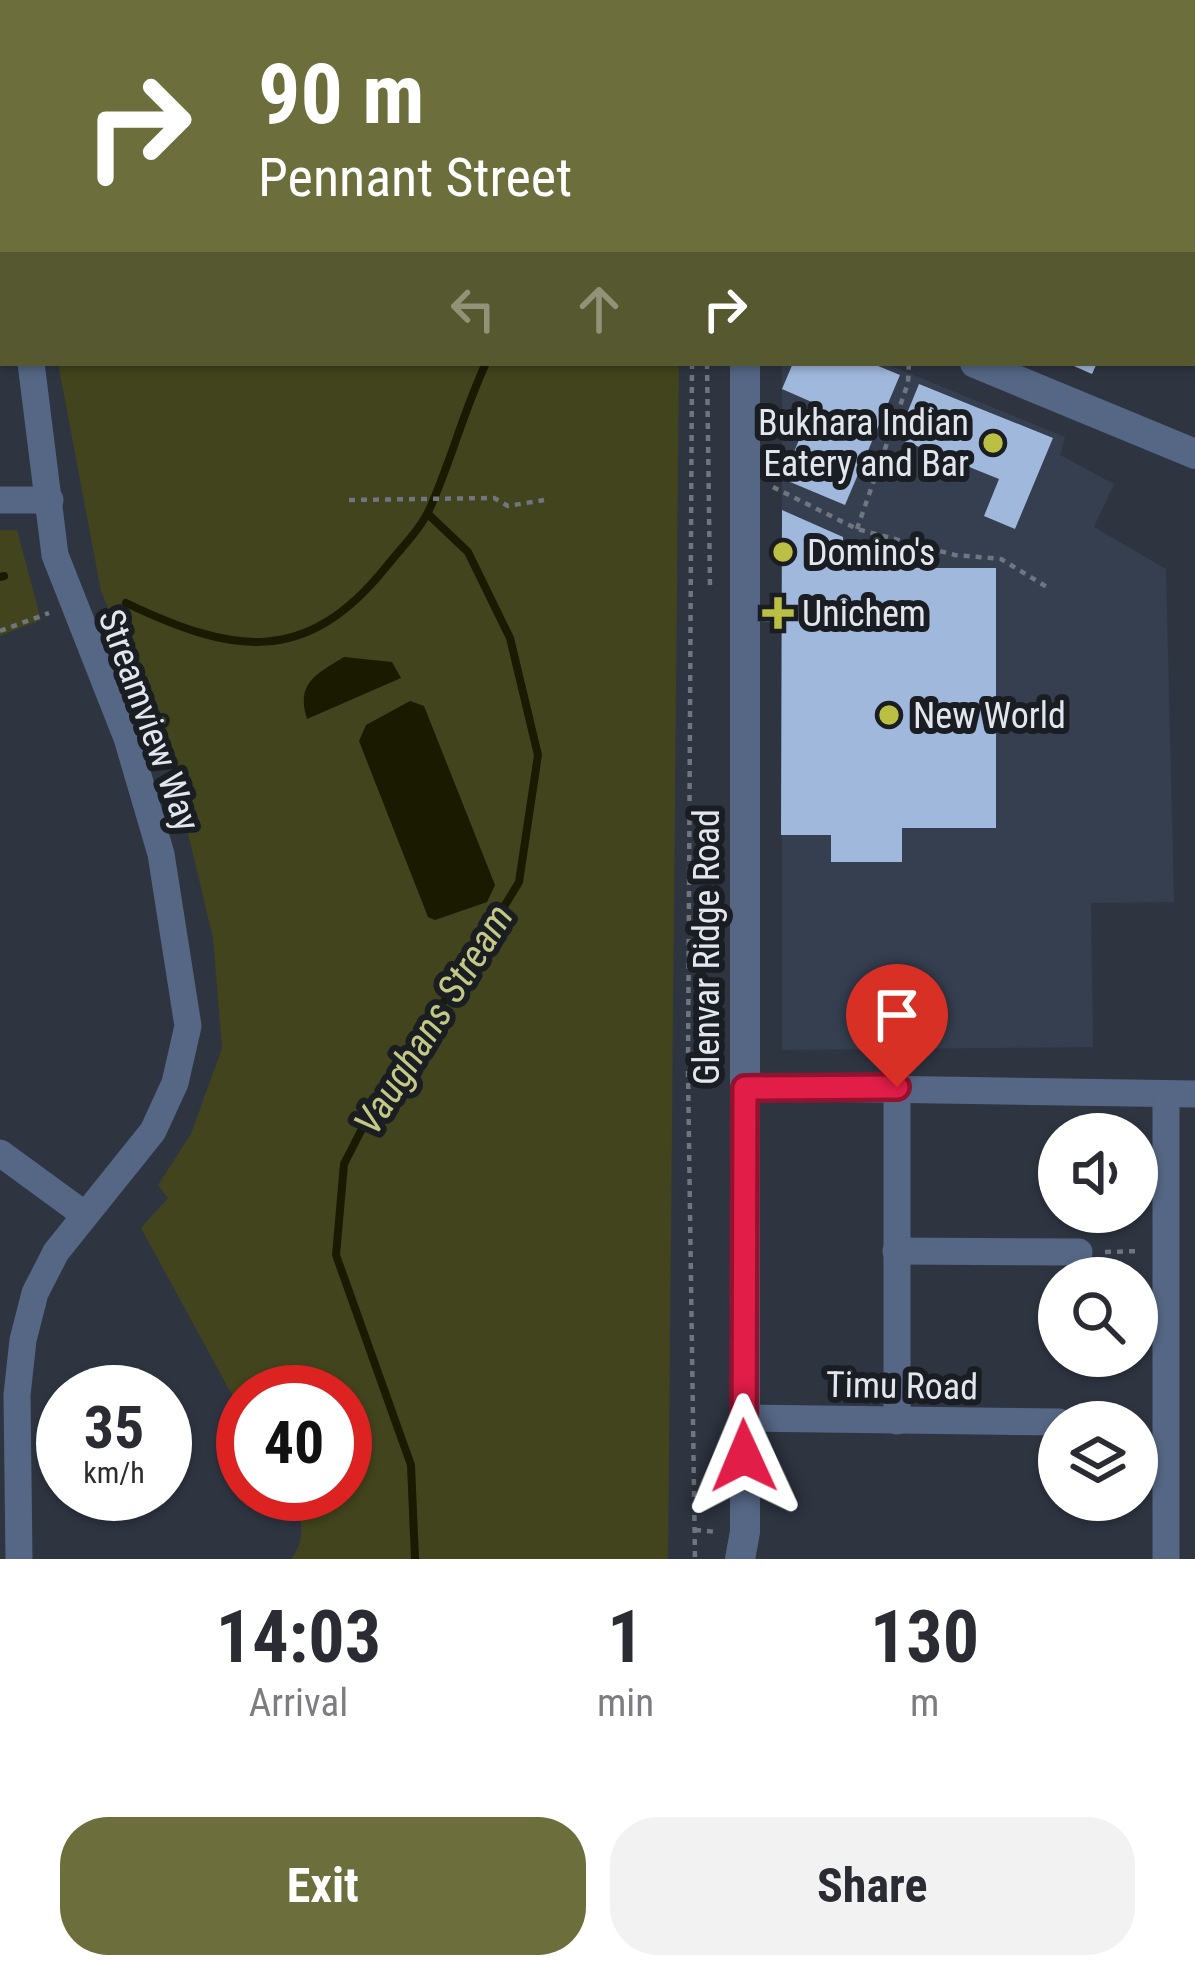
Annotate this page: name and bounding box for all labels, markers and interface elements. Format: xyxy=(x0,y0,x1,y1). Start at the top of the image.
text: 90 m xyxy=(258,45,425,144)
icon: right xyxy=(60,48,216,204)
text: Pennant Street xyxy=(258,146,572,209)
icon: left xyxy=(440,276,506,342)
icon: ahead xyxy=(566,276,632,342)
icon: right xyxy=(692,276,758,342)
place label: Bukhara Indian Eatery and Bar xyxy=(758,402,969,485)
marker: Bukhara Indian Eatery and Bar xyxy=(980,430,1006,456)
place label: Domino's xyxy=(807,532,935,574)
marker: Domino's xyxy=(770,539,796,565)
place label: Unichem xyxy=(802,593,926,635)
marker: Unichem xyxy=(765,600,791,626)
street label: Streamview Way xyxy=(90,604,209,837)
place label: New World xyxy=(913,695,1066,737)
marker: New World xyxy=(876,702,902,728)
street label: Glenvar Ridge Road xyxy=(686,809,728,1085)
water label: Vaughans Stream xyxy=(345,896,523,1143)
pin xyxy=(846,964,948,1087)
icon: arrive xyxy=(864,982,930,1048)
map controls xyxy=(1038,1113,1158,1521)
button: sound xyxy=(1038,1113,1158,1233)
button: search xyxy=(1038,1257,1158,1377)
street label: Timu Road xyxy=(826,1364,978,1408)
speed limit sign: 40 xyxy=(216,1365,372,1521)
text: 35 xyxy=(84,1392,144,1463)
position arrow xyxy=(681,1393,807,1519)
button: layers xyxy=(1038,1401,1158,1521)
text: km/h xyxy=(83,1455,145,1490)
text: 14:03 xyxy=(216,1595,381,1680)
text: 1 xyxy=(607,1595,644,1680)
text: 130 xyxy=(870,1595,979,1680)
text: Arrival xyxy=(249,1680,348,1726)
text: min xyxy=(597,1680,654,1726)
text: m xyxy=(910,1680,939,1726)
button: Exit xyxy=(60,1817,586,1955)
button: Share xyxy=(610,1817,1135,1955)

